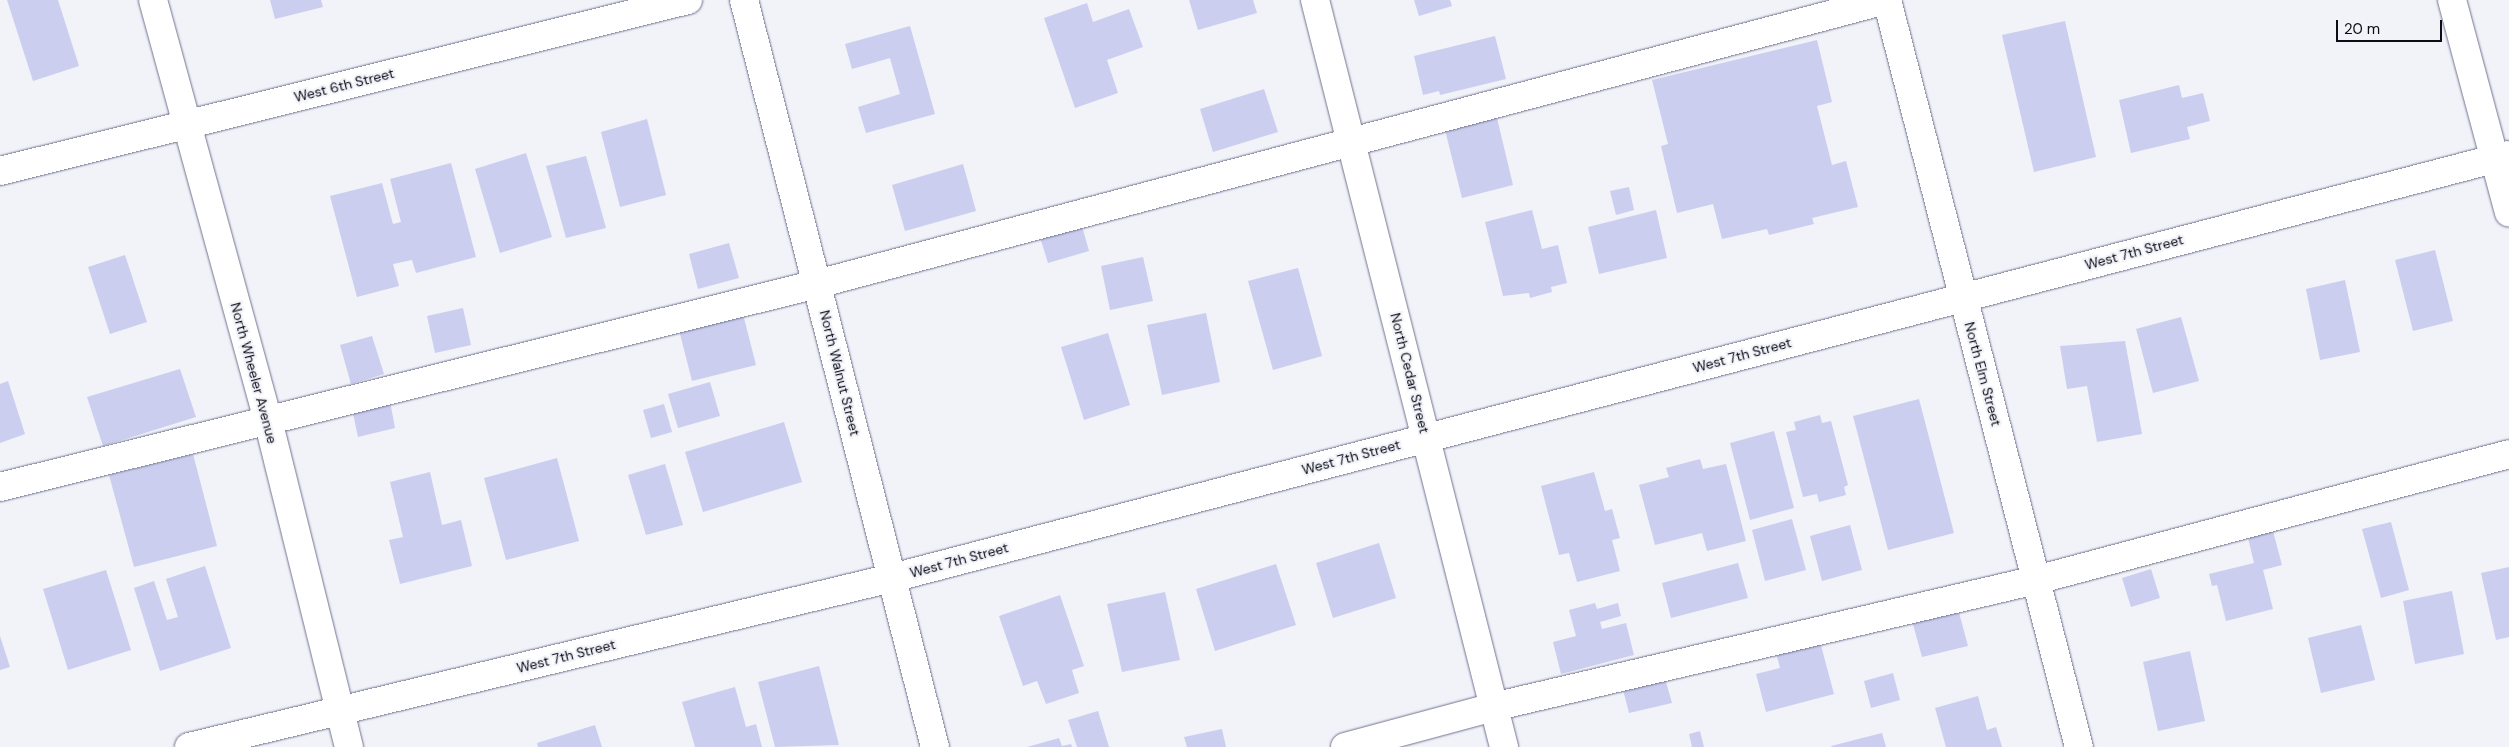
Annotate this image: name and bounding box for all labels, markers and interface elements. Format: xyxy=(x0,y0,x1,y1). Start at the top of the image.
scale bar xyxy=(2339,10,2445,42)
text: 20 m xyxy=(2344,19,2380,39)
street label: West 6th Street xyxy=(292,64,396,106)
street label: West 7th Street xyxy=(2083,231,2185,273)
street label: North Wheeler Avenue xyxy=(227,301,281,445)
street label: North Walnut Street xyxy=(816,308,864,438)
street label: North Cedar Street xyxy=(1387,311,1433,435)
street label: North Elm Street xyxy=(1961,320,2005,428)
street label: West 7th Street xyxy=(1691,334,1793,376)
street label: West 7th Street xyxy=(1300,436,1402,478)
street label: West 7th Street xyxy=(908,539,1010,581)
street label: West 7th Street xyxy=(515,636,617,676)

